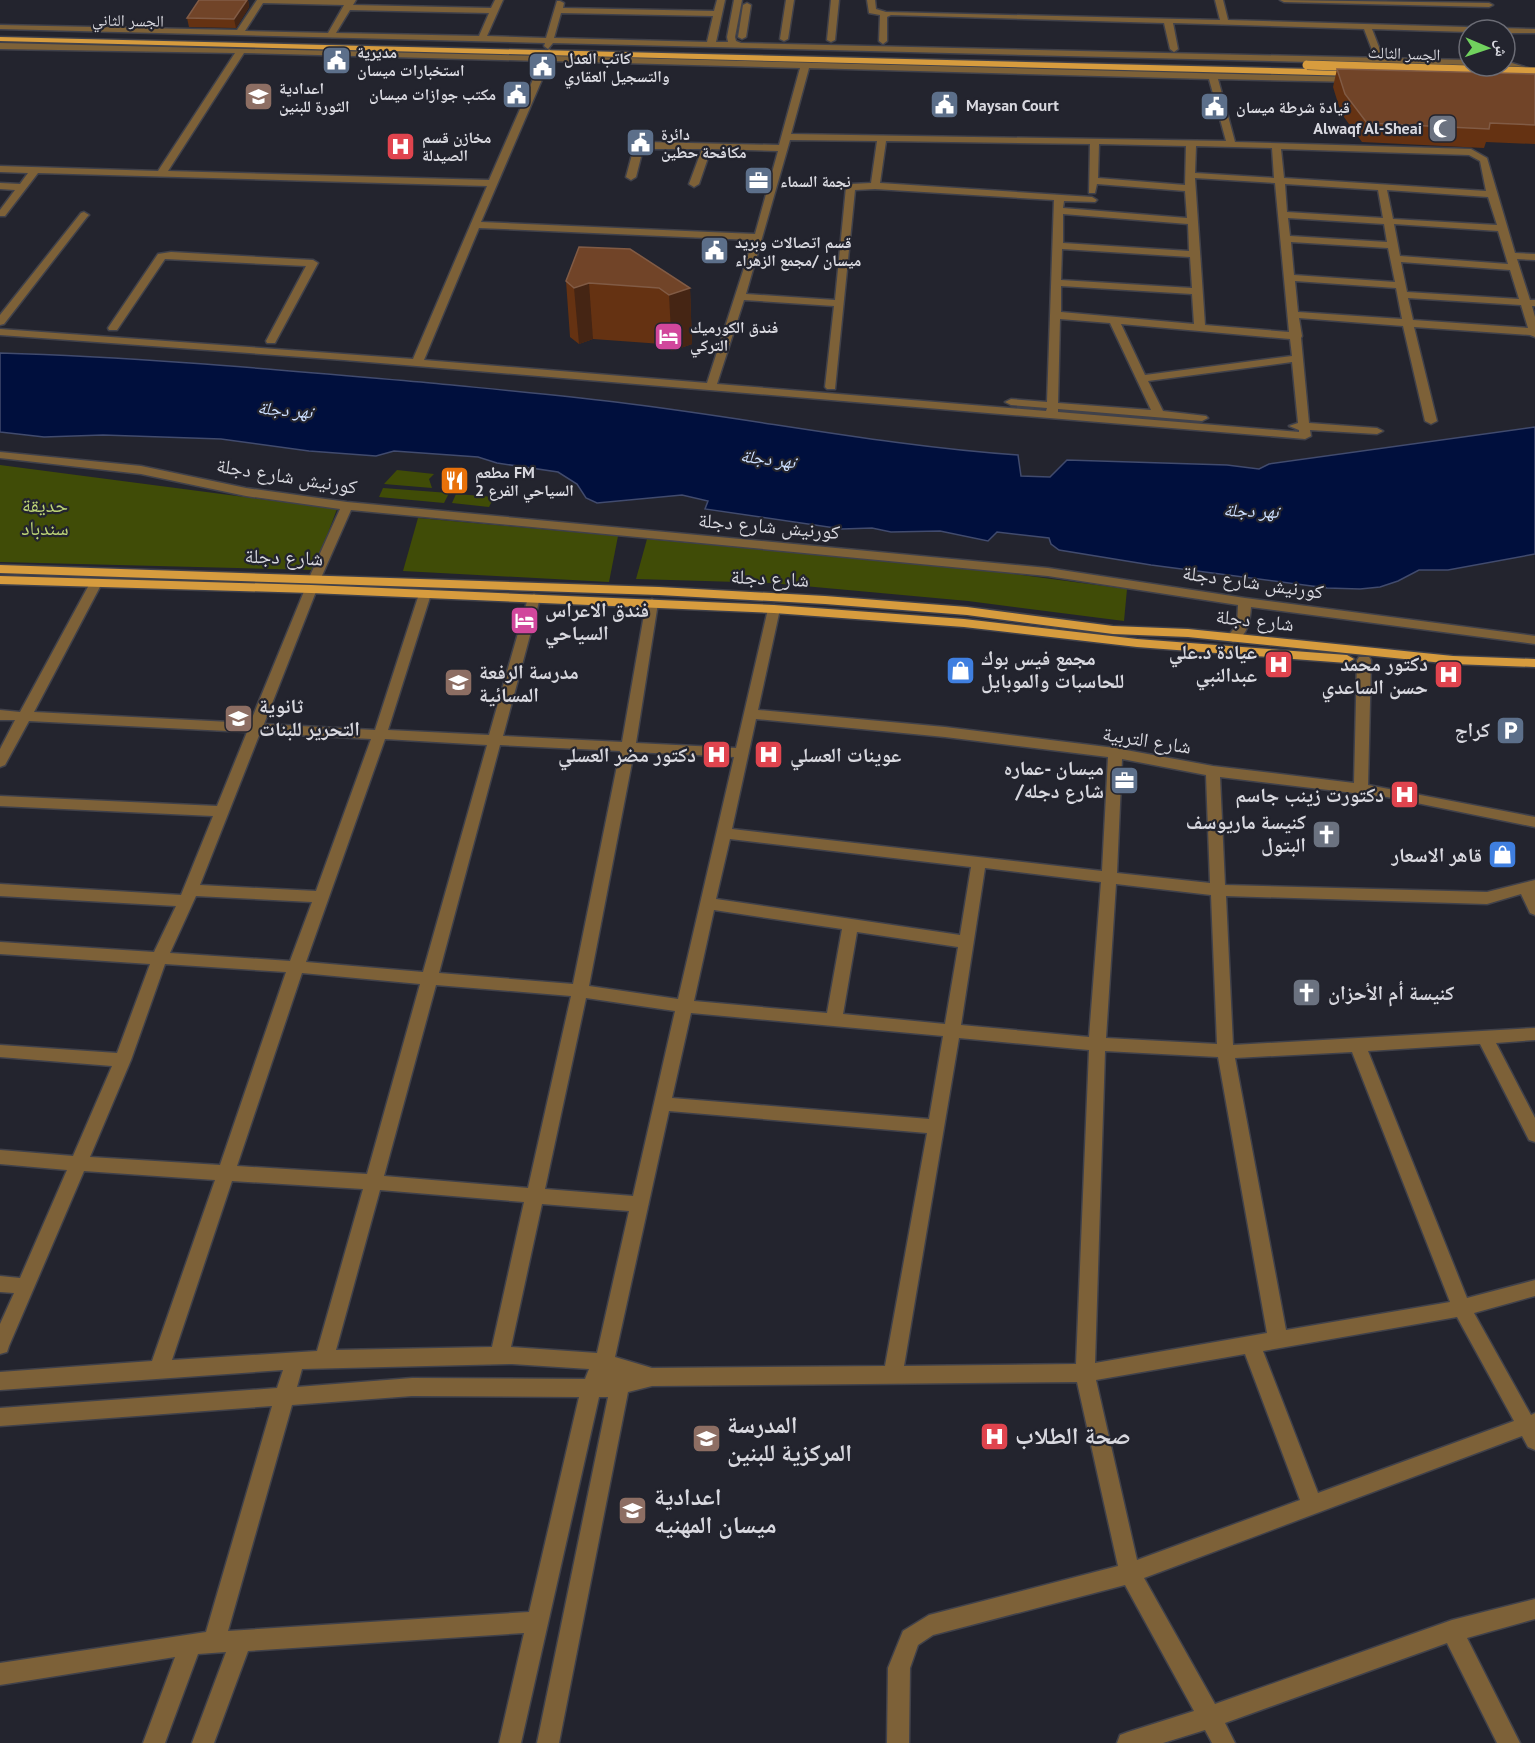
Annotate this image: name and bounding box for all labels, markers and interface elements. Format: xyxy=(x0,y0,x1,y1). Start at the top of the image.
street label: الجسر الثاني xyxy=(92,9,164,34)
north arrow xyxy=(1457,18,1517,78)
text: ش xyxy=(1492,40,1512,57)
place label: مديرية استخبارات ميسان xyxy=(357,42,465,80)
street label: الجسر الثالث xyxy=(1367,42,1441,64)
public building icon: مديرية استخبارات ميسان xyxy=(320,45,352,77)
place label: كاتب العدل والتسجيل العقاري xyxy=(564,48,670,89)
public building icon: كاتب العدل والتسجيل العقاري xyxy=(527,51,559,83)
place label: اعدادية الثورة للبنين xyxy=(279,78,350,116)
public building icon: مكتب جوازات ميسان xyxy=(501,78,533,110)
school or university icon: اعدادية الثورة للبنين xyxy=(242,81,274,113)
place label: مكتب جوازات ميسان xyxy=(369,84,496,104)
public building icon: Maysan Court xyxy=(929,89,961,121)
public building icon: قيادة شرطة ميسان xyxy=(1199,91,1231,123)
place label: Maysan Court xyxy=(966,95,1059,115)
place label: قيادة شرطة ميسان xyxy=(1236,97,1350,117)
mosque icon: Alwaqf Al-Sheai xyxy=(1427,112,1459,144)
place label: Alwaqf Al-Sheai xyxy=(1313,118,1422,138)
place label: دائرة مكافحة حطين xyxy=(661,124,747,162)
place label: مخازن قسم الصيدلة xyxy=(422,127,491,165)
public building icon: دائرة مكافحة حطين xyxy=(624,127,656,159)
hospital icon: مخازن قسم الصيدلة xyxy=(385,130,417,162)
office icon: نجمة السماء xyxy=(743,165,775,197)
place label: نجمة السماء xyxy=(780,171,851,191)
place label: قسم اتصالات وبريد ميسان /مجمع الزهراء xyxy=(735,232,861,271)
public building icon: قسم اتصالات وبريد ميسان /مجمع الزهراء xyxy=(698,235,730,267)
place label: فندق الكورميك التركي xyxy=(690,317,778,358)
hotel icon: فندق الكورميك التركي xyxy=(653,320,685,352)
water label: نهر دجلة xyxy=(256,396,317,424)
water label: نهر دجلة xyxy=(739,444,800,474)
street label: كورنيش شارع دجلة xyxy=(215,452,359,500)
place label: مطعم FM السياحي الفرع 2 xyxy=(475,462,574,503)
restaurant icon: مطعم FM السياحي الفرع 2 xyxy=(438,465,470,497)
park label: حديقة سندباد xyxy=(21,492,69,541)
water label: نهر دجلة xyxy=(1223,498,1282,523)
street label: كورنيش شارع دجلة xyxy=(697,507,841,545)
street label: شارع دجلة xyxy=(244,543,324,571)
street label: كورنيش شارع دجلة xyxy=(1181,559,1325,605)
street label: شارع دجلة xyxy=(730,563,810,593)
place label: فندق الاعراس السياحي xyxy=(545,597,649,649)
street label: شارع دجلة xyxy=(1215,603,1295,637)
hotel icon: فندق الاعراس السياحي xyxy=(508,605,540,637)
place label: عيادة د.علي عبدالنبي xyxy=(1169,639,1257,691)
place label: مجمع فيس بوك للحاسبات والموبايل xyxy=(981,645,1124,694)
hospital icon: عيادة د.علي عبدالنبي xyxy=(1262,648,1294,680)
place label: دكتور محمد حسن الساعدي xyxy=(1322,651,1428,703)
shop icon: مجمع فيس بوك للحاسبات والموبايل xyxy=(944,654,976,686)
place label: مدرسة الرفعة المسائية xyxy=(479,659,579,708)
hospital icon: دكتور محمد حسن الساعدي xyxy=(1433,659,1465,691)
school or university icon: مدرسة الرفعة المسائية xyxy=(442,667,474,699)
place label: ثانوية التحرير للبنات xyxy=(259,693,360,742)
school or university icon: ثانوية التحرير للبنات xyxy=(222,702,254,734)
parking icon: كراج xyxy=(1495,714,1527,746)
place label: كراج xyxy=(1454,717,1490,743)
street label: شارع التربية xyxy=(1101,720,1193,760)
hospital icon: دكتور مضر العسلي xyxy=(701,739,733,771)
hospital icon: عوينات العسلي xyxy=(753,739,785,771)
place label: دكتور مضر العسلي xyxy=(558,742,696,771)
place label: عوينات العسلي xyxy=(790,742,901,771)
place label: ميسان -عماره /شارع دجله xyxy=(1004,755,1104,804)
office icon: ميسان -عماره /شارع دجله xyxy=(1109,764,1141,796)
hospital icon: دكتورت زينب جاسم xyxy=(1389,779,1421,811)
place label: دكتورت زينب جاسم xyxy=(1235,782,1384,809)
place label: كنيسة ماريوسف البتول xyxy=(1186,809,1306,858)
church icon: كنيسة ماريوسف البتول xyxy=(1311,818,1343,850)
shop icon: قاهر الاسعار xyxy=(1487,839,1519,871)
place label: قاهر الاسعار xyxy=(1391,842,1482,868)
church icon: كنيسة أم الأحزان xyxy=(1291,977,1323,1009)
place label: كنيسة أم الأحزان xyxy=(1328,980,1454,1007)
place label: المدرسة المركزية للبنين xyxy=(727,1409,852,1468)
hospital icon: صحة الطلاب xyxy=(978,1420,1010,1452)
place label: صحة الطلاب xyxy=(1015,1420,1131,1451)
school or university icon: المدرسة المركزية للبنين xyxy=(690,1423,722,1455)
place label: اعدادية ميسان المهنيه xyxy=(654,1481,777,1540)
school or university icon: اعدادية ميسان المهنيه xyxy=(617,1495,649,1527)

